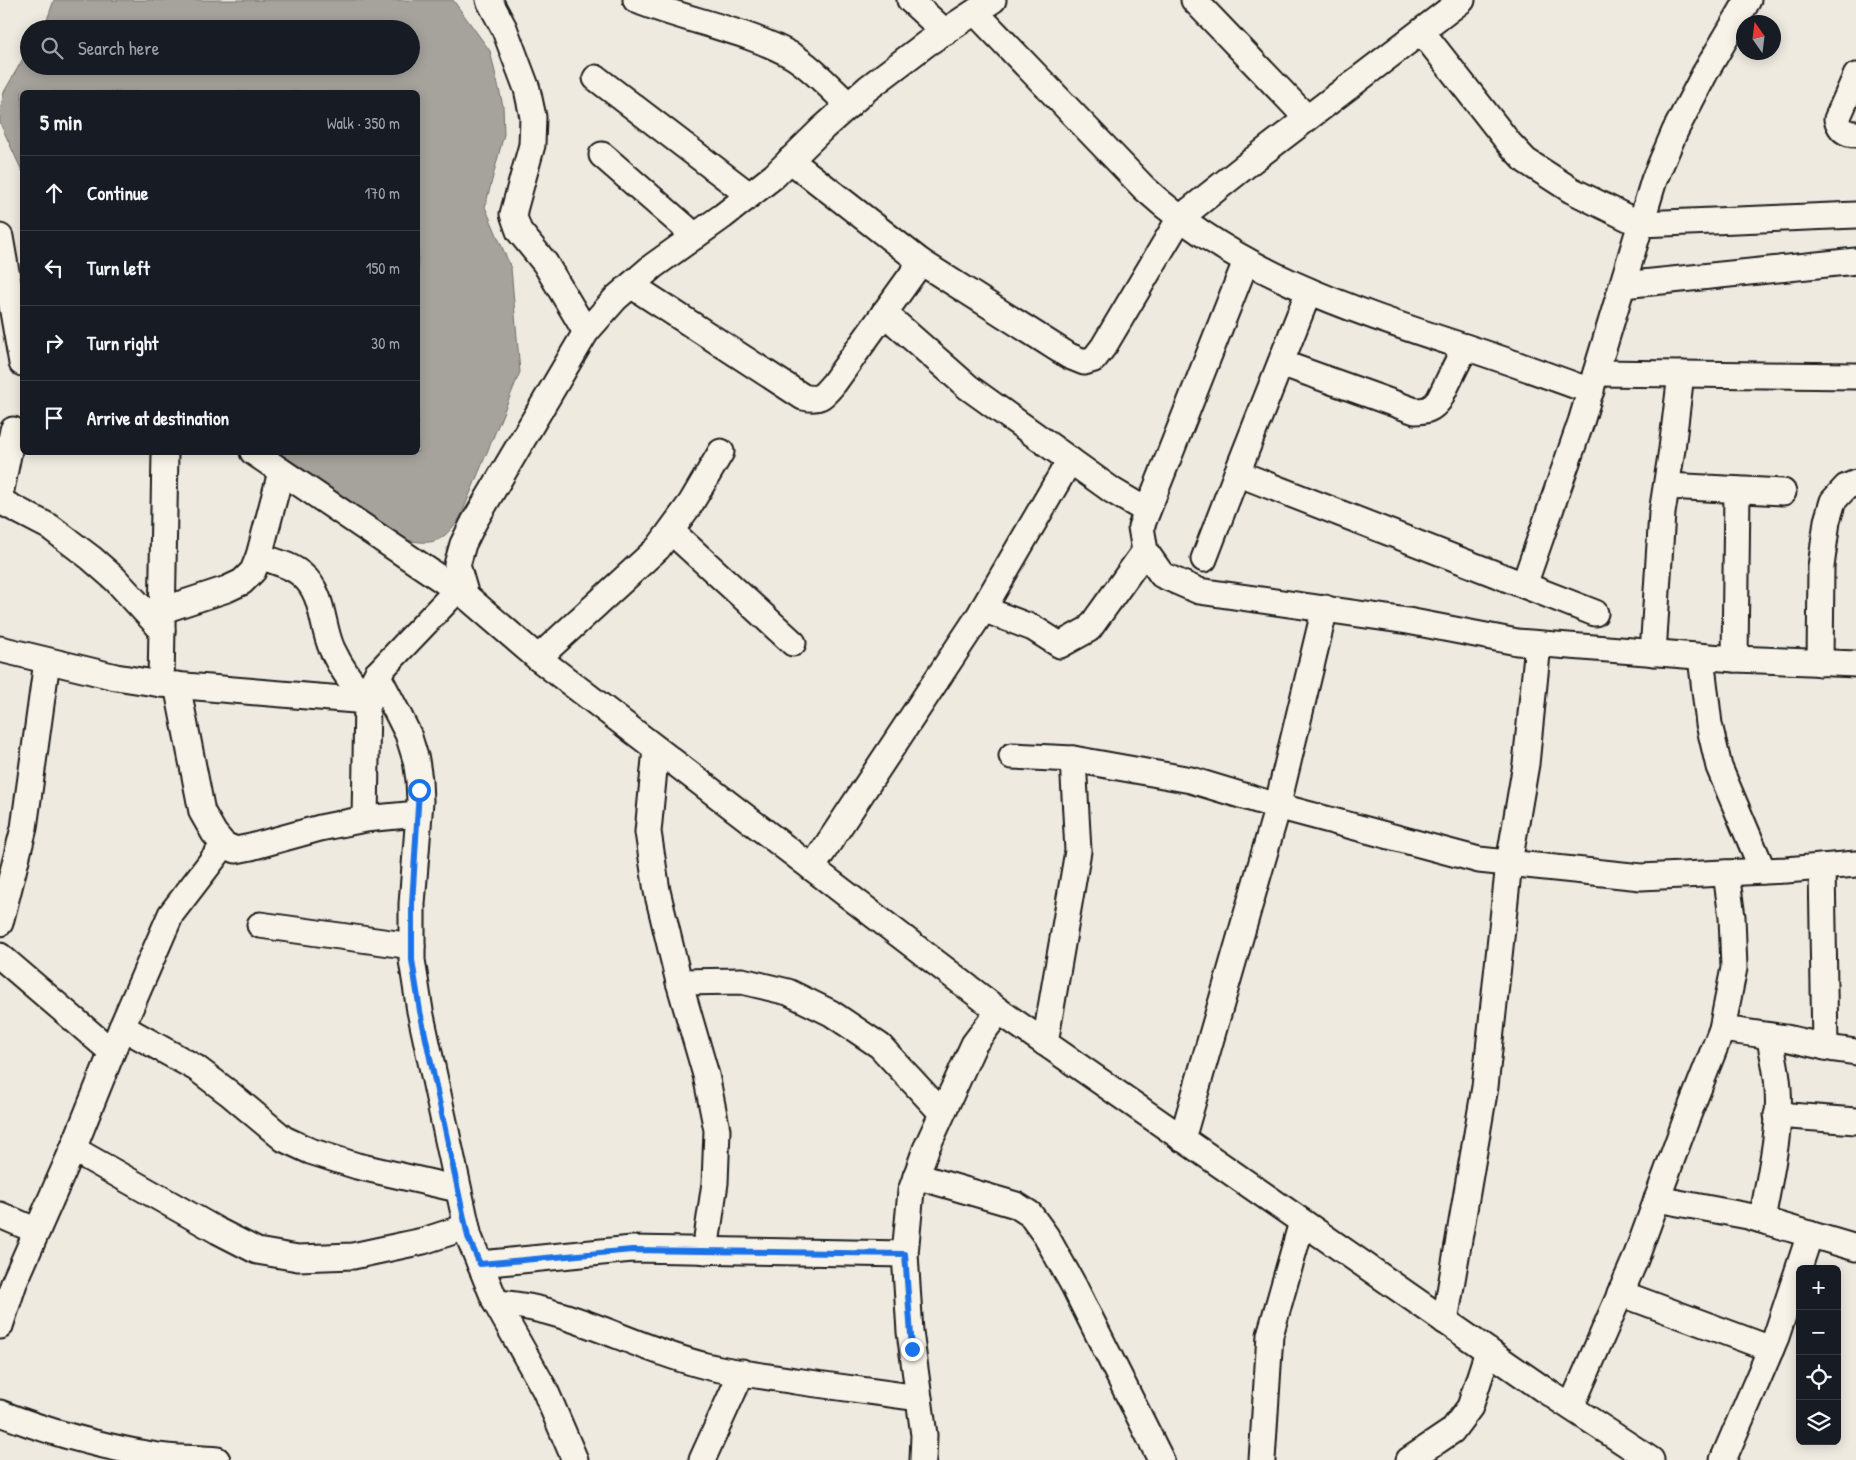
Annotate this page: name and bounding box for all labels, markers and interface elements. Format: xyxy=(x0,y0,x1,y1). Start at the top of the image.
north arrow xyxy=(1736,15,1781,60)
search box xyxy=(20,20,420,75)
icon: search xyxy=(38,34,66,62)
text: Search here xyxy=(78,35,159,61)
text: 5 min xyxy=(40,108,82,137)
text: Walk · 350 m xyxy=(327,112,400,134)
icon: ahead xyxy=(40,179,68,207)
text: Continue xyxy=(87,180,148,206)
text: 170 m xyxy=(365,182,400,204)
icon: left xyxy=(40,254,68,282)
text: Turn left xyxy=(87,255,150,281)
text: 150 m xyxy=(366,257,400,279)
icon: right xyxy=(40,329,68,357)
text: Turn right xyxy=(87,330,158,356)
text: 30 m xyxy=(371,332,400,354)
icon: arrive xyxy=(40,404,68,432)
text: Arrive at destination xyxy=(87,405,229,431)
route start xyxy=(408,779,431,802)
map controls xyxy=(1796,1265,1841,1445)
button: + xyxy=(1796,1265,1841,1310)
button: − xyxy=(1796,1310,1841,1355)
route end xyxy=(901,1338,924,1361)
button: locate xyxy=(1796,1355,1841,1400)
button: layers xyxy=(1796,1400,1841,1445)

